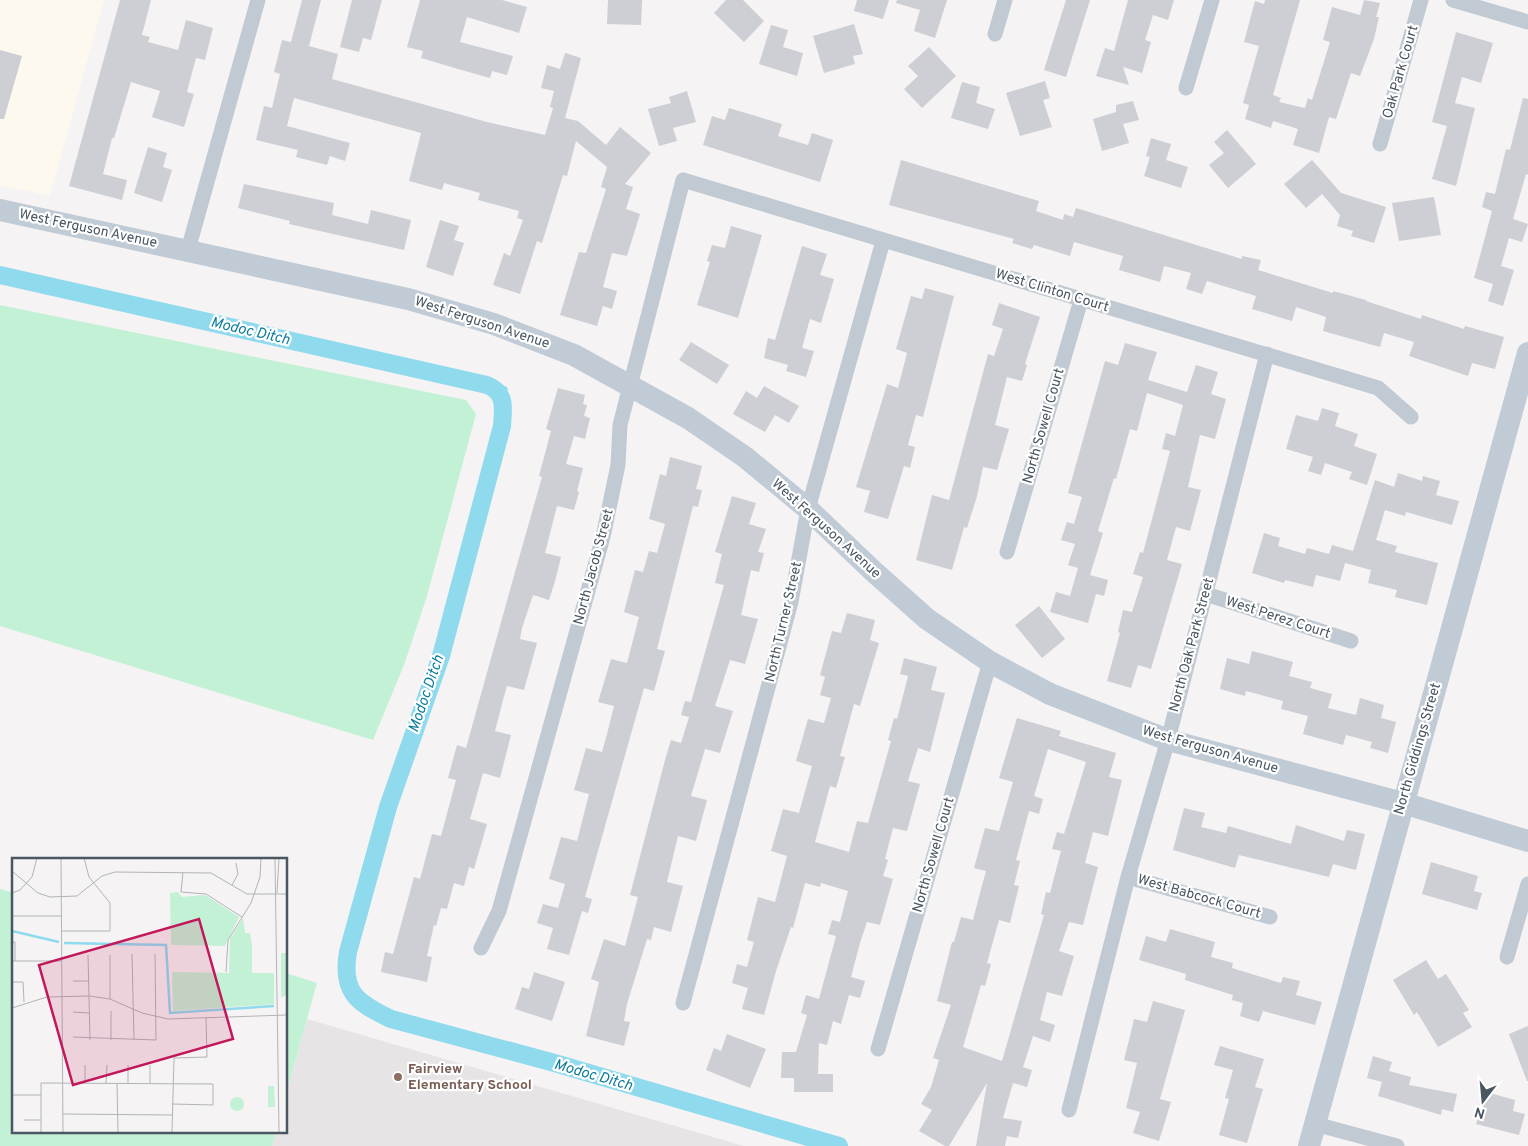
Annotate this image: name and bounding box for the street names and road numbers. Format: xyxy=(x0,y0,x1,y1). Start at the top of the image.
street label: Oak Park Court xyxy=(1380,23,1422,121)
street label: West Ferguson Avenue xyxy=(17,206,159,252)
street label: West Clinton Court xyxy=(993,266,1111,316)
street label: West Ferguson Avenue xyxy=(412,293,552,353)
street label: North Sowell Court xyxy=(1019,366,1069,486)
street label: West Ferguson Avenue xyxy=(768,476,884,582)
street label: North Jacob Street xyxy=(570,507,618,627)
street label: North Turner Street xyxy=(762,560,806,684)
street label: North Oak Park Street xyxy=(1166,576,1218,714)
street label: West Perez Court xyxy=(1223,593,1333,643)
street label: North Giddings Street xyxy=(1391,681,1445,817)
street label: West Ferguson Avenue xyxy=(1140,722,1280,778)
street label: North Sowell Court xyxy=(909,795,959,915)
street label: West Babcock Court xyxy=(1135,871,1263,923)

